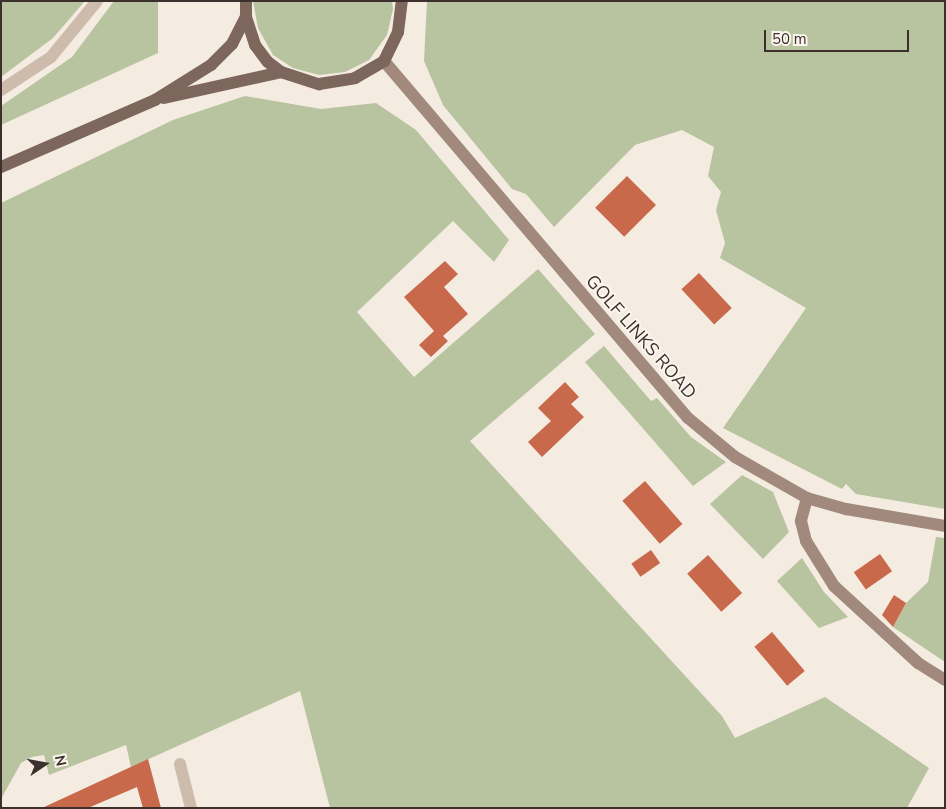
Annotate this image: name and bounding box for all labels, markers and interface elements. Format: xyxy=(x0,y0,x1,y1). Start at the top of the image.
scale bar xyxy=(766,20,911,52)
text: 50 m xyxy=(772,29,807,49)
street label: GOLF LINKS ROAD xyxy=(581,271,701,403)
north arrow xyxy=(20,739,70,789)
text: N xyxy=(50,754,71,768)

